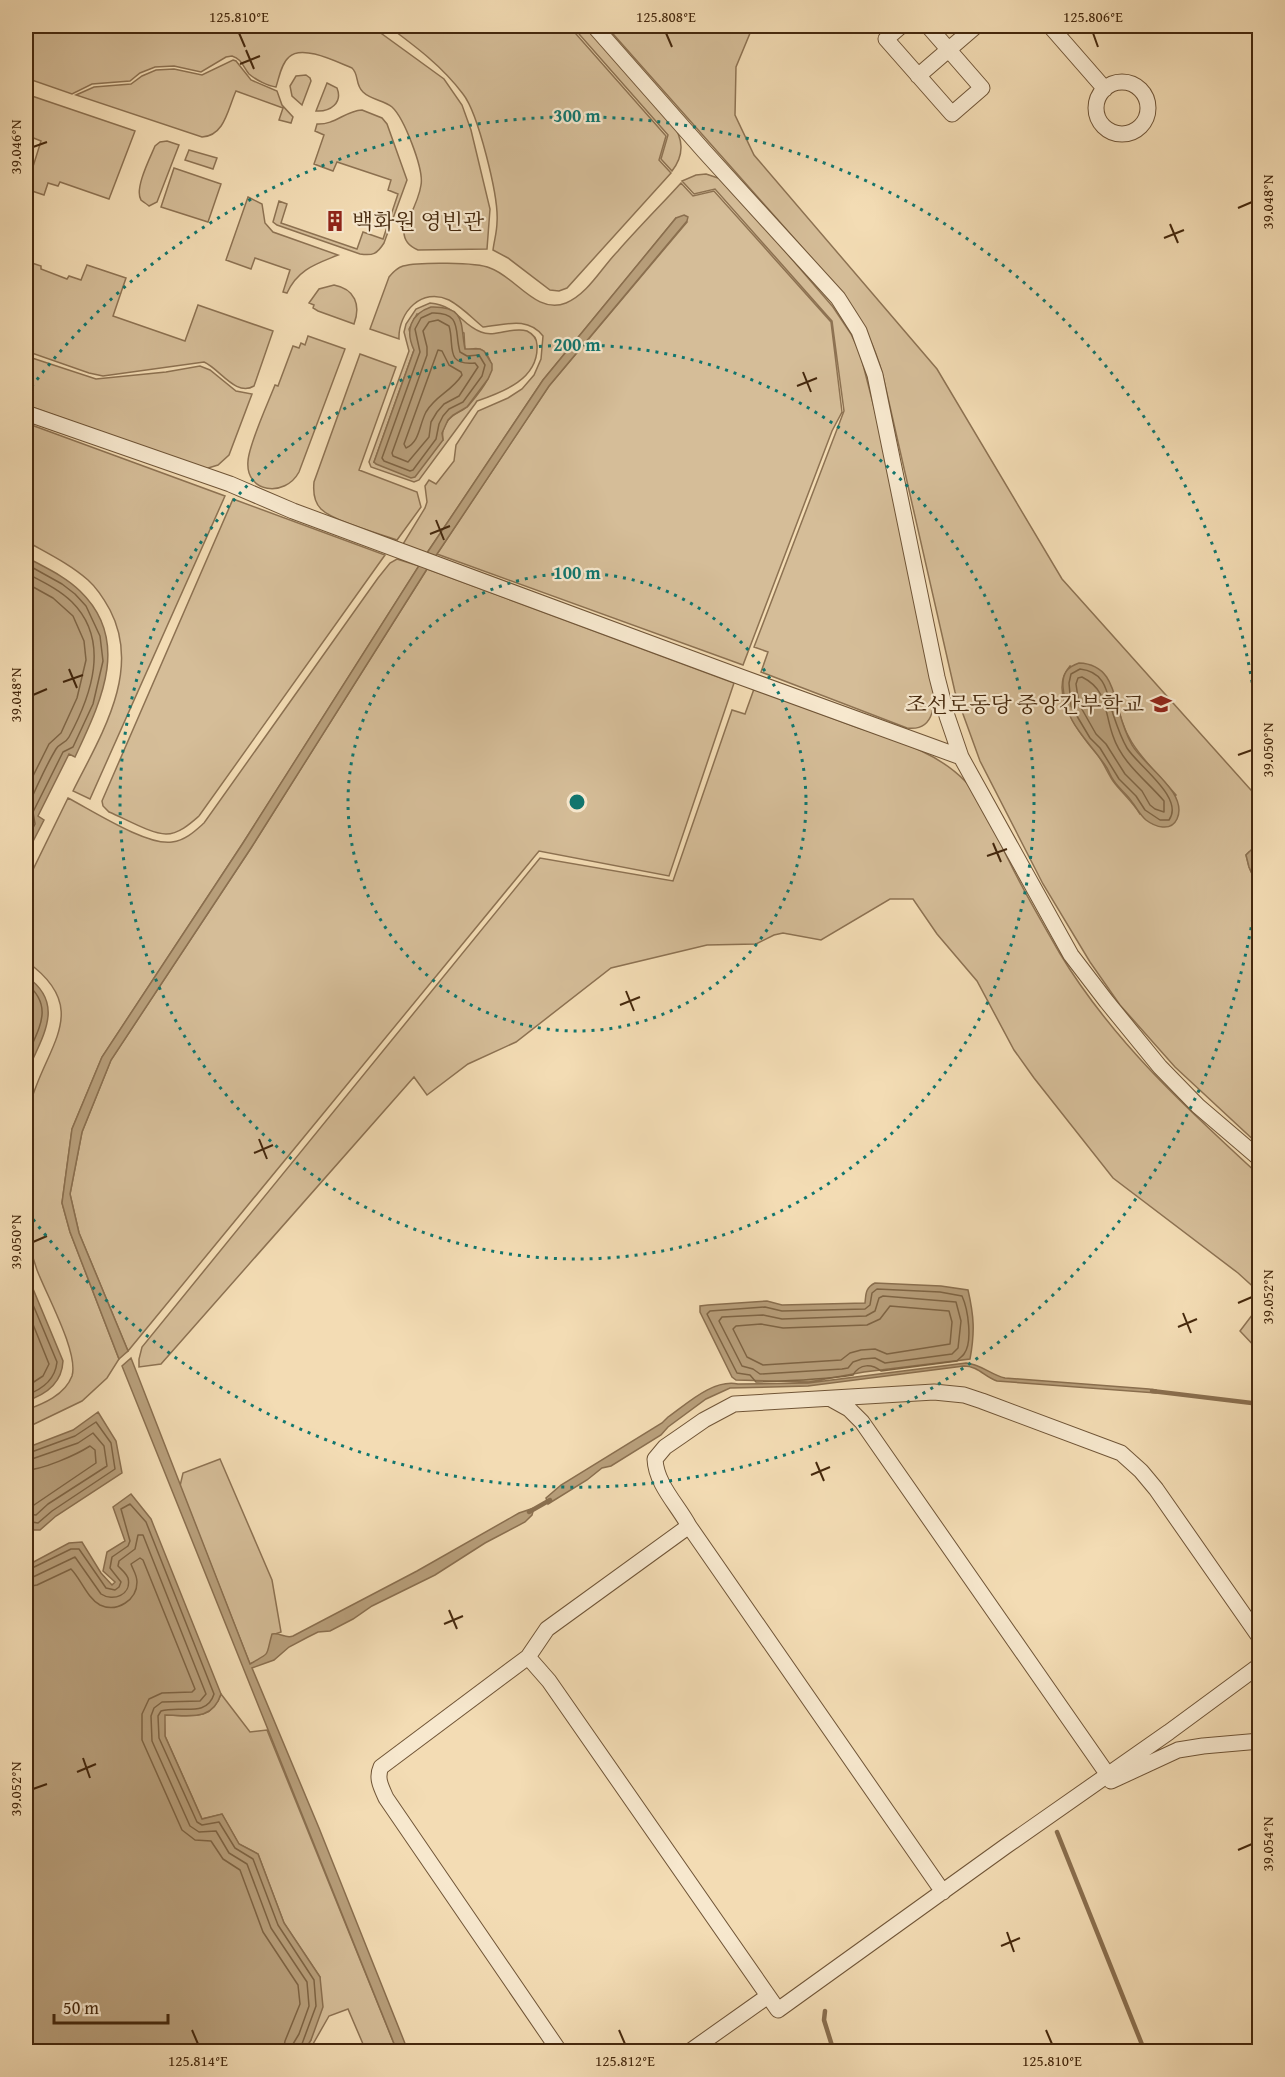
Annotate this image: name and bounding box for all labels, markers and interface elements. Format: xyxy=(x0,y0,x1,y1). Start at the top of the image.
text: 125.810°E xyxy=(209,6,269,27)
text: 125.808°E xyxy=(636,6,696,27)
text: 125.806°E xyxy=(1063,6,1123,27)
text: 300 m xyxy=(553,102,601,129)
text: 39.046°N xyxy=(5,119,26,174)
text: 39.048°N xyxy=(1257,174,1278,229)
place label: 백화원 영빈관 xyxy=(352,205,485,237)
building icon: 백화원 영빈관 xyxy=(323,209,347,233)
text: 200 m xyxy=(553,331,601,358)
text: 100 m xyxy=(553,559,601,586)
text: 39.048°N xyxy=(5,667,26,722)
place label: 조선로동당 중앙간부학교 xyxy=(905,688,1144,720)
school or university icon: 조선로동당 중앙간부학교 xyxy=(1149,692,1173,716)
text: 39.050°N xyxy=(1257,722,1278,777)
centre of rings xyxy=(567,792,587,812)
text: 39.050°N xyxy=(5,1214,26,1269)
text: 39.052°N xyxy=(1257,1269,1278,1324)
text: 39.052°N xyxy=(5,1761,26,1816)
text: 39.054°N xyxy=(1257,1816,1278,1871)
scale bar xyxy=(54,1987,168,2025)
text: 50 m xyxy=(63,1994,99,2021)
text: 125.814°E xyxy=(168,2050,228,2071)
text: 125.812°E xyxy=(595,2050,655,2071)
text: 125.810°E xyxy=(1022,2050,1082,2071)

